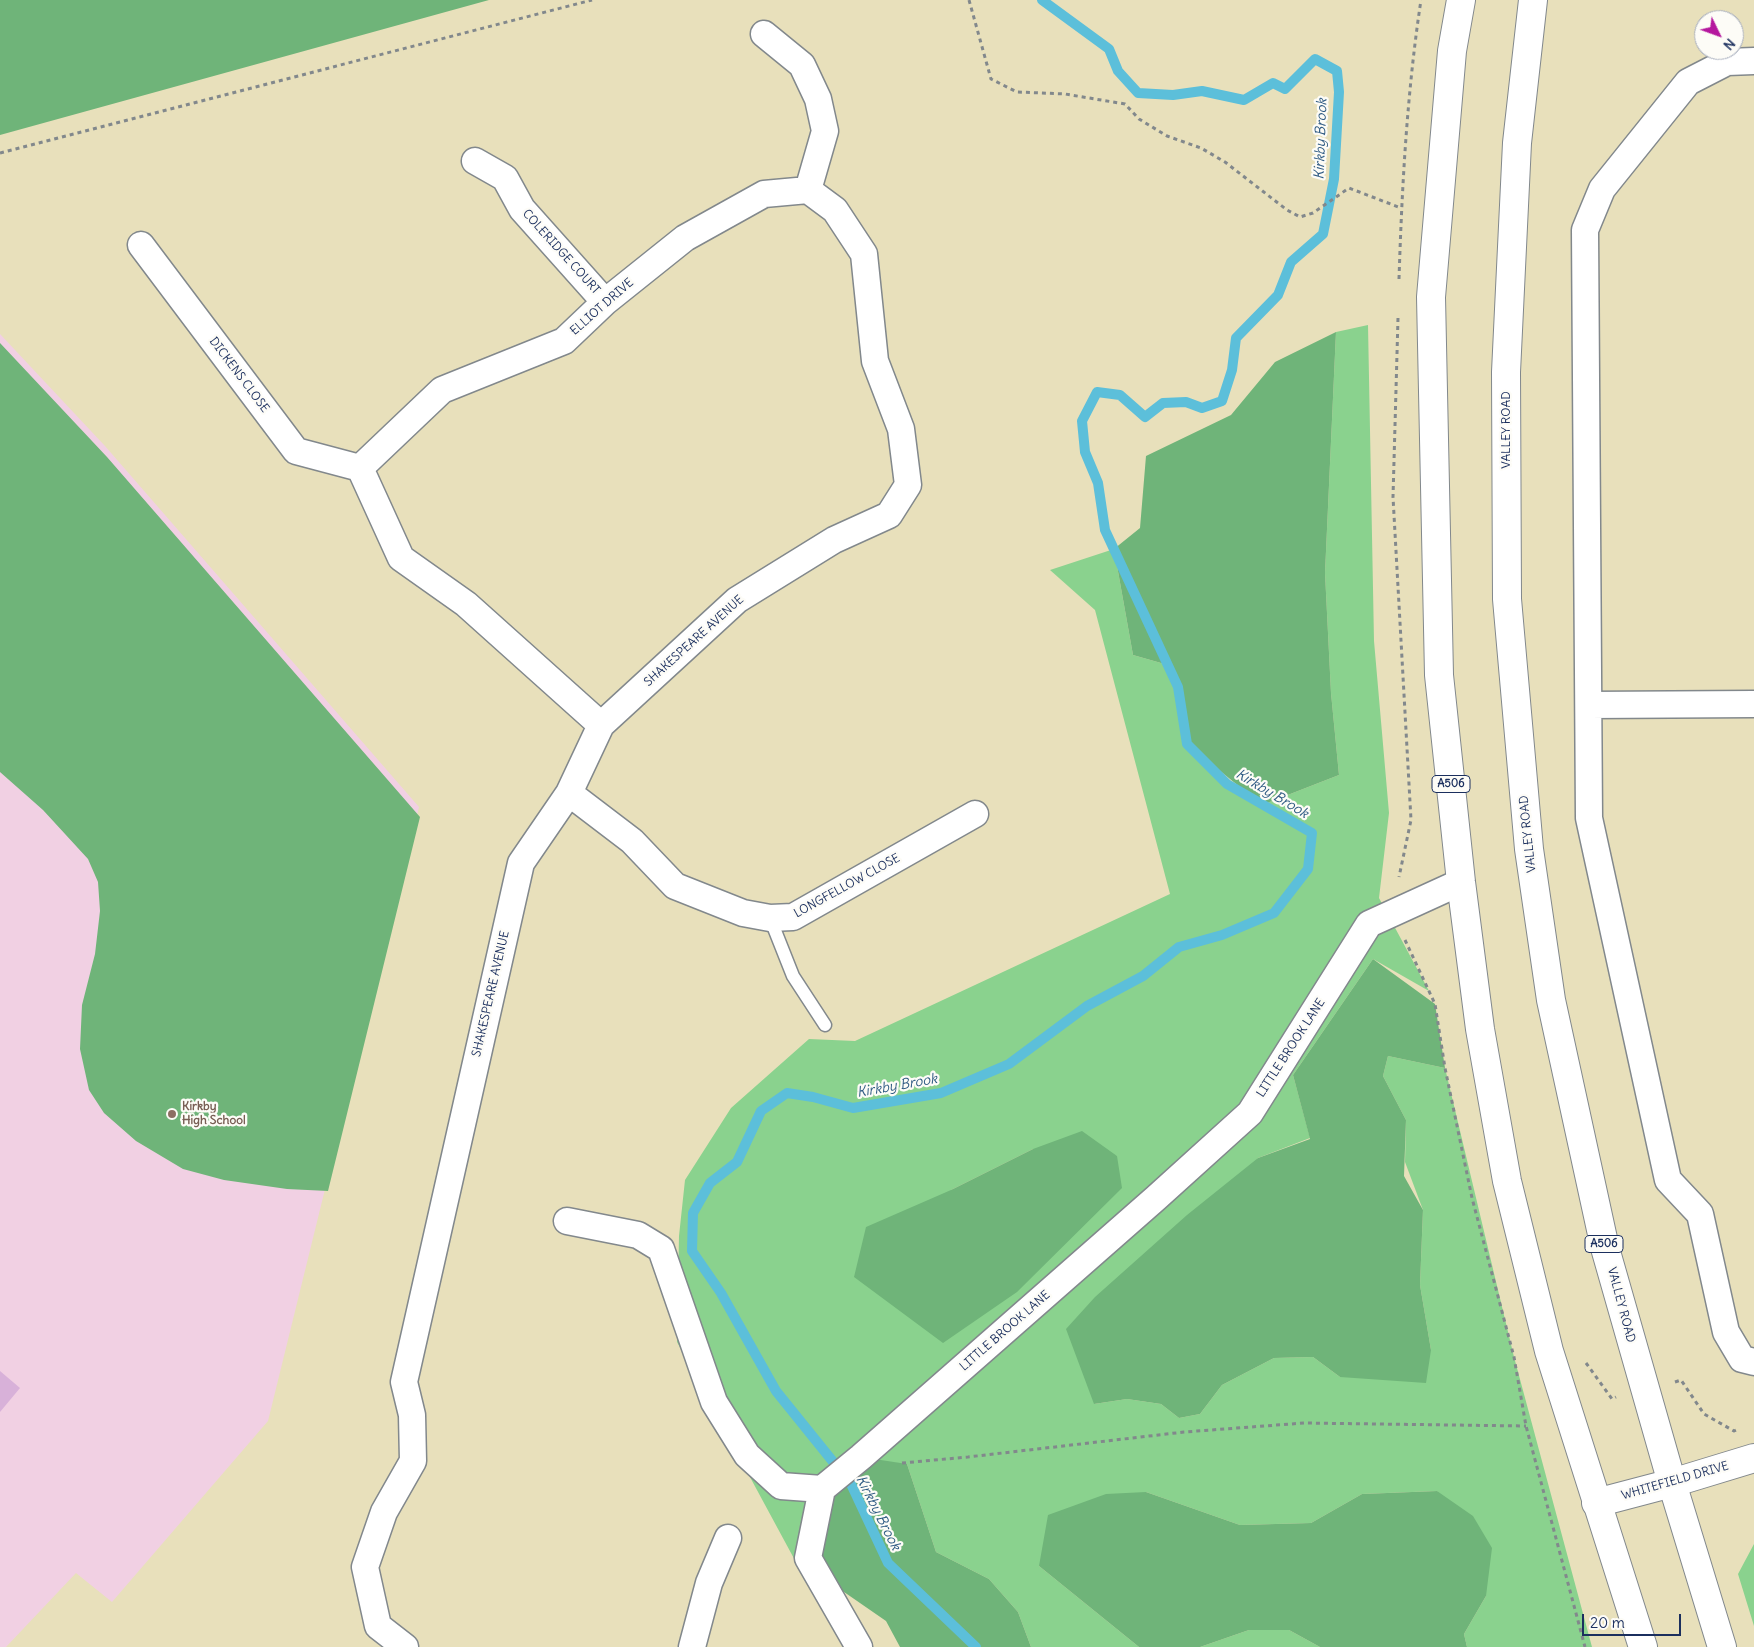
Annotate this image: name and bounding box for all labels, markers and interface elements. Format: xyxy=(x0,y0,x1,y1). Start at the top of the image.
north arrow xyxy=(1694,10,1744,60)
text: N xyxy=(1719,35,1739,54)
water label: Kirkby Brook xyxy=(1311,98,1331,180)
street label: COLERIDGE COURT xyxy=(519,207,603,297)
street label: ELLIOT DRIVE xyxy=(567,276,637,338)
street label: DICKENS CLOSE xyxy=(206,335,272,415)
street label: VALLEY ROAD xyxy=(1500,391,1514,469)
street label: SHAKESPEARE AVENUE xyxy=(641,593,747,689)
water label: Kirkby Brook xyxy=(1233,766,1311,822)
road number: A506 xyxy=(1432,776,1470,792)
street label: VALLEY ROAD xyxy=(1517,795,1539,873)
street label: LONGFELLOW CLOSE xyxy=(792,851,902,921)
street label: SHAKESPEARE AVENUE xyxy=(469,930,513,1058)
street label: LITTLE BROOK LANE xyxy=(1254,996,1328,1100)
water label: Kirkby Brook xyxy=(856,1071,938,1101)
place label: Kirkby High School xyxy=(182,1100,246,1128)
marker: Kirkby High School xyxy=(166,1108,178,1120)
road number: A506 xyxy=(1585,1236,1623,1252)
street label: VALLEY ROAD xyxy=(1604,1266,1638,1344)
street label: LITTLE BROOK LANE xyxy=(957,1288,1053,1374)
street label: WHITEFIELD DRIVE xyxy=(1620,1459,1730,1503)
water label: Kirkby Brook xyxy=(852,1473,904,1553)
scale bar xyxy=(1584,1604,1683,1636)
text: 20 m xyxy=(1590,1613,1625,1632)

